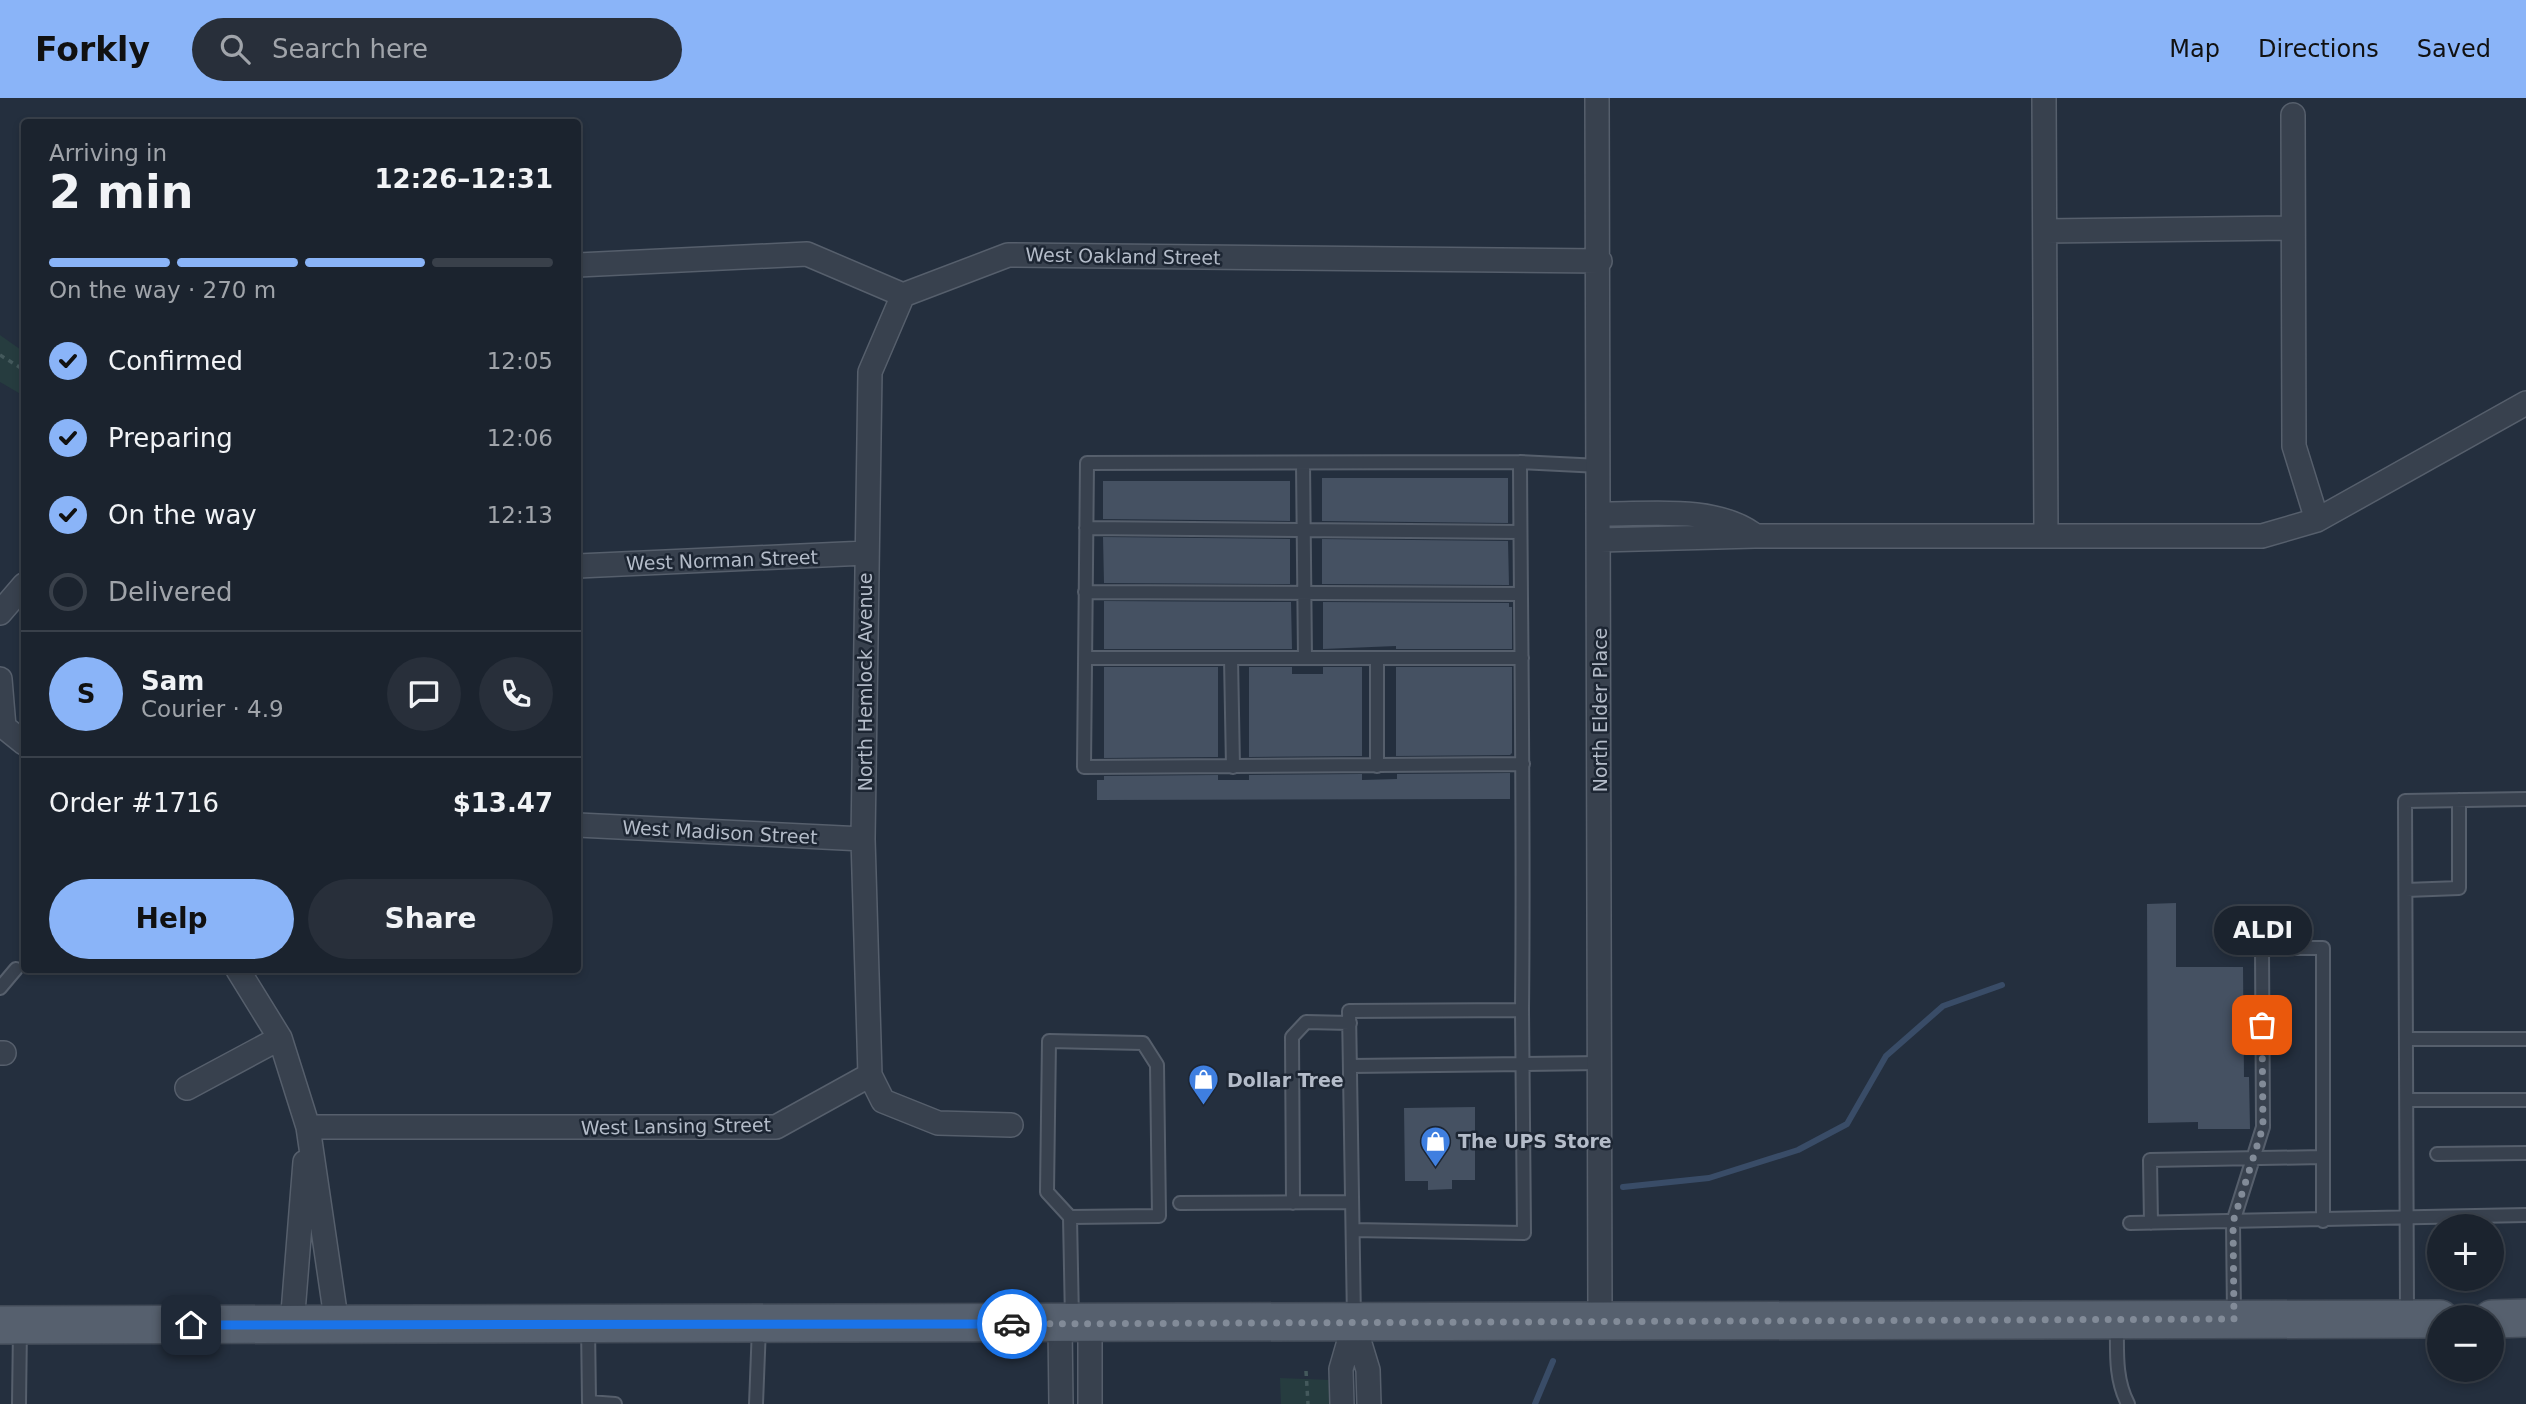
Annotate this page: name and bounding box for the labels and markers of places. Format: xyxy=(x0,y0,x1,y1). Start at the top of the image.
callout: ALDI xyxy=(2213,906,2311,955)
pin xyxy=(2232,995,2292,1055)
shop icon: Dollar Tree xyxy=(1187,1063,1221,1107)
place label: Dollar Tree xyxy=(1227,1069,1344,1091)
shop icon: The UPS Store xyxy=(1418,1124,1452,1168)
place label: The UPS Store xyxy=(1458,1130,1612,1152)
pin xyxy=(161,1295,221,1355)

